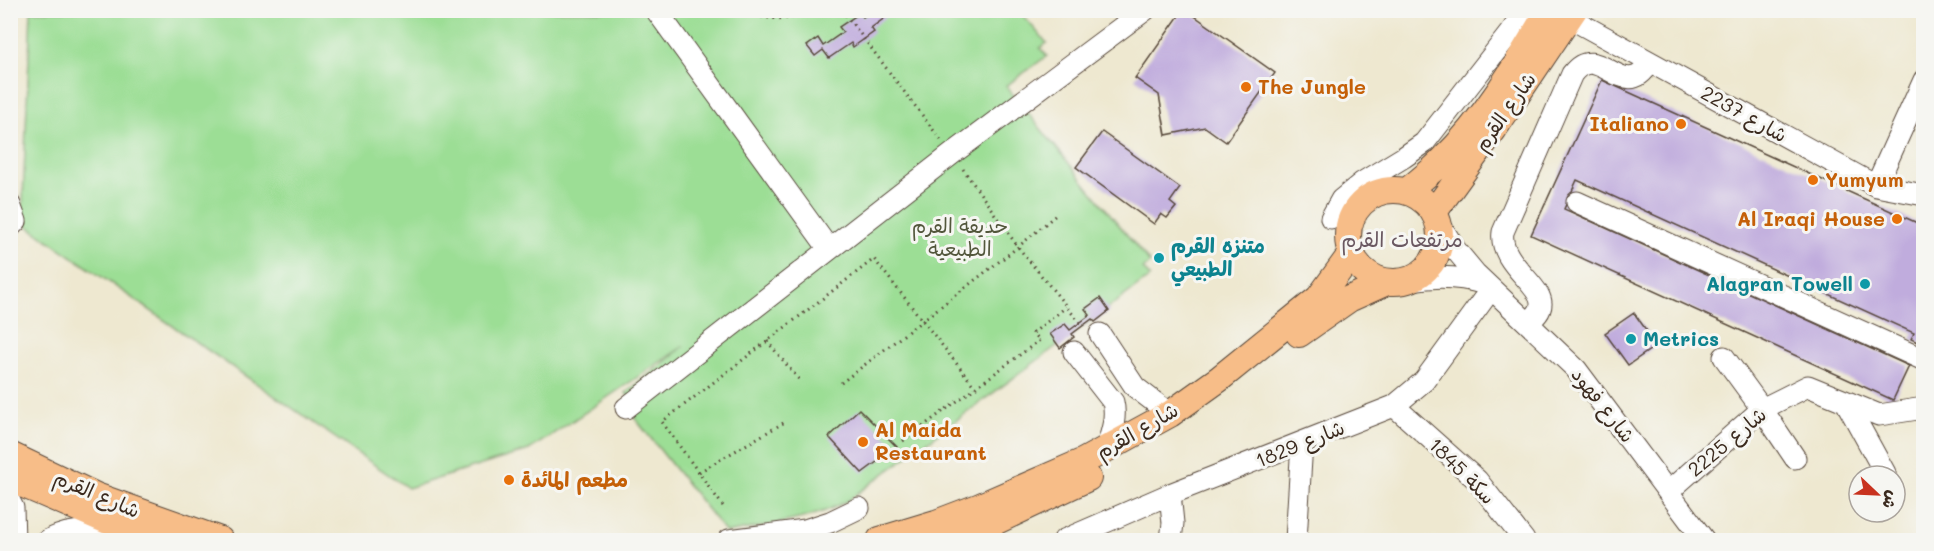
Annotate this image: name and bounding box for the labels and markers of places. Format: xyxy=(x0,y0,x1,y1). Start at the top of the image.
place label: The Jungle xyxy=(1258,73,1366,99)
marker: The Jungle xyxy=(1239,80,1253,94)
place label: Italiano xyxy=(1590,110,1669,136)
marker: Italiano xyxy=(1674,117,1688,131)
place label: Yumyum xyxy=(1825,166,1904,192)
marker: Yumyum xyxy=(1806,173,1820,187)
place label: Al Iraqi House xyxy=(1737,205,1885,231)
marker: Al Iraqi House xyxy=(1890,212,1904,226)
place label: متنزه القرم الطبيعي xyxy=(1171,232,1265,287)
marker: متنزه القرم الطبيعي xyxy=(1152,251,1166,265)
place label: Alagran Towell xyxy=(1706,270,1853,296)
marker: Alagran Towell xyxy=(1858,277,1872,291)
place label: Metrics xyxy=(1643,325,1719,351)
marker: Metrics xyxy=(1624,332,1638,346)
place label: Al Maida Restaurant xyxy=(875,416,987,465)
marker: Al Maida Restaurant xyxy=(856,435,870,449)
place label: مطعم المائدة xyxy=(521,466,628,495)
marker: مطعم المائدة xyxy=(502,473,516,487)

